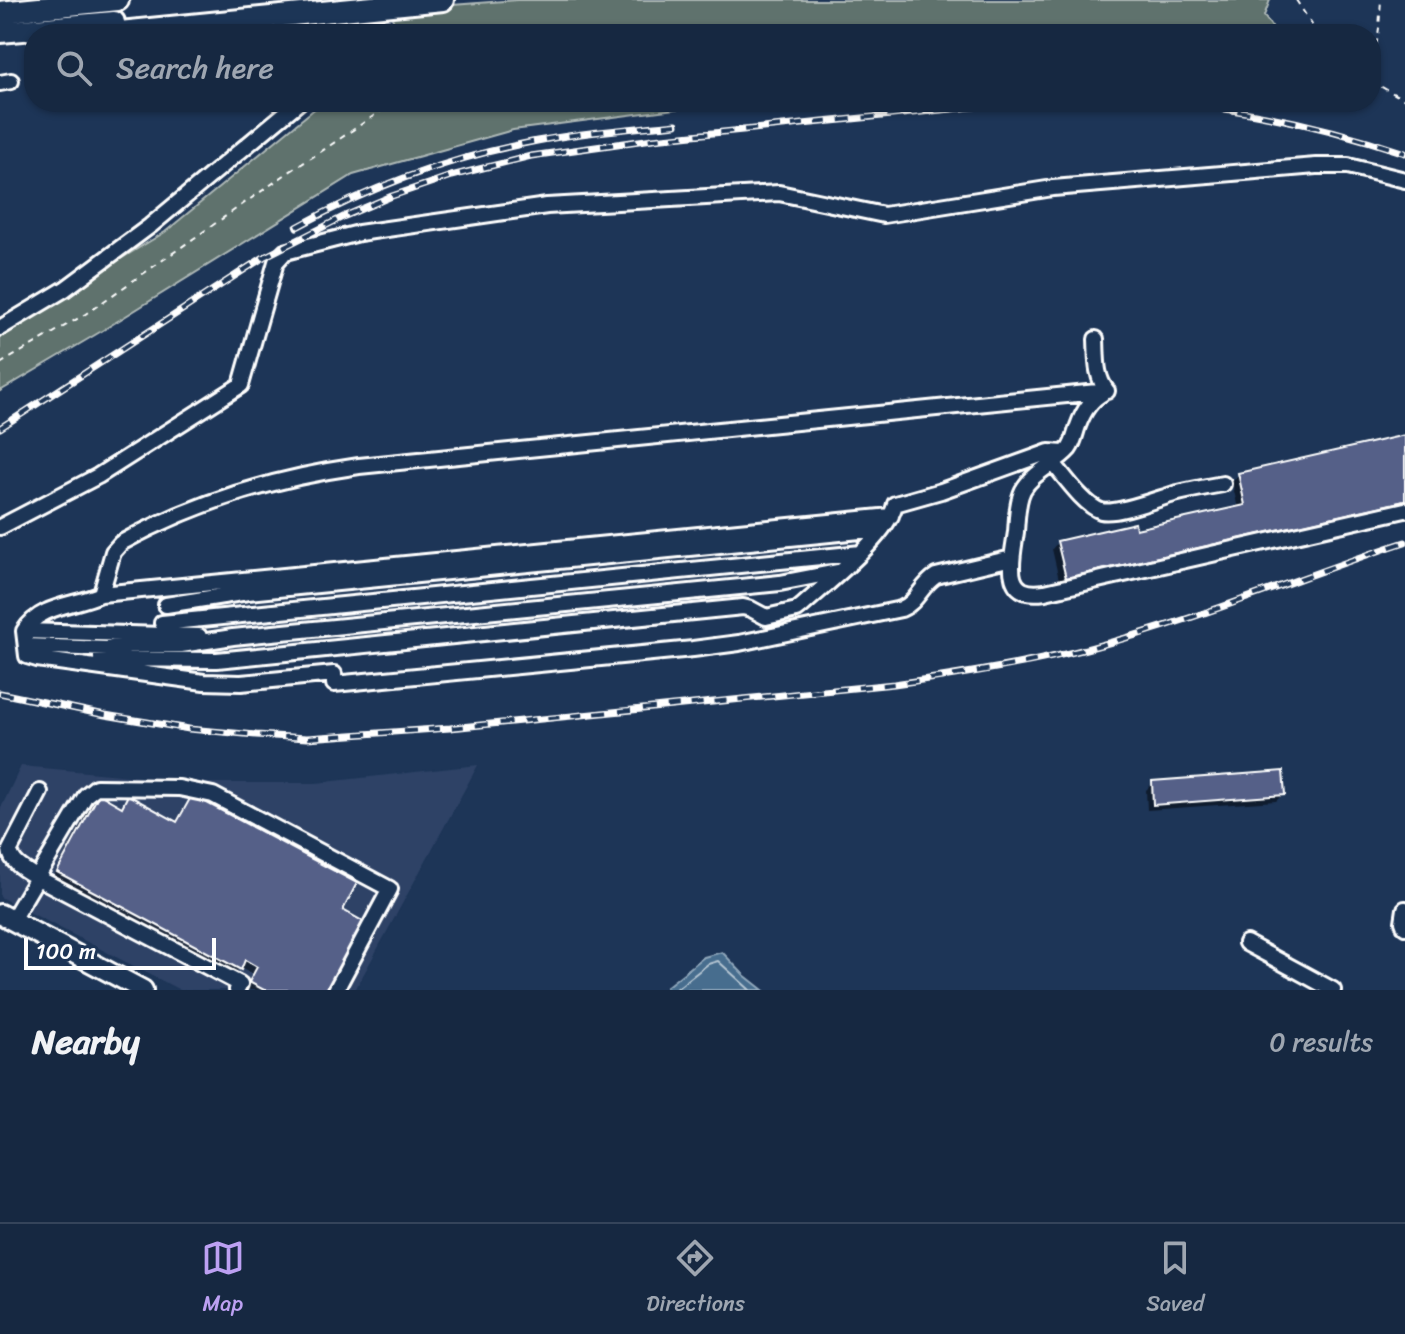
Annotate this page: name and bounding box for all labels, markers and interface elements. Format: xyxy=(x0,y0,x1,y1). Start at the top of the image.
search box xyxy=(24,24,1381,112)
text: Search here xyxy=(116,41,274,95)
icon: search xyxy=(52,46,96,90)
text: 100 m xyxy=(36,932,96,971)
scale bar xyxy=(24,934,216,970)
text: Nearby xyxy=(32,1012,140,1072)
text: 0 results xyxy=(1269,1019,1373,1065)
tab: Map xyxy=(201,1236,245,1323)
tab: Directions xyxy=(646,1236,745,1323)
tab: Saved xyxy=(1146,1236,1204,1323)

